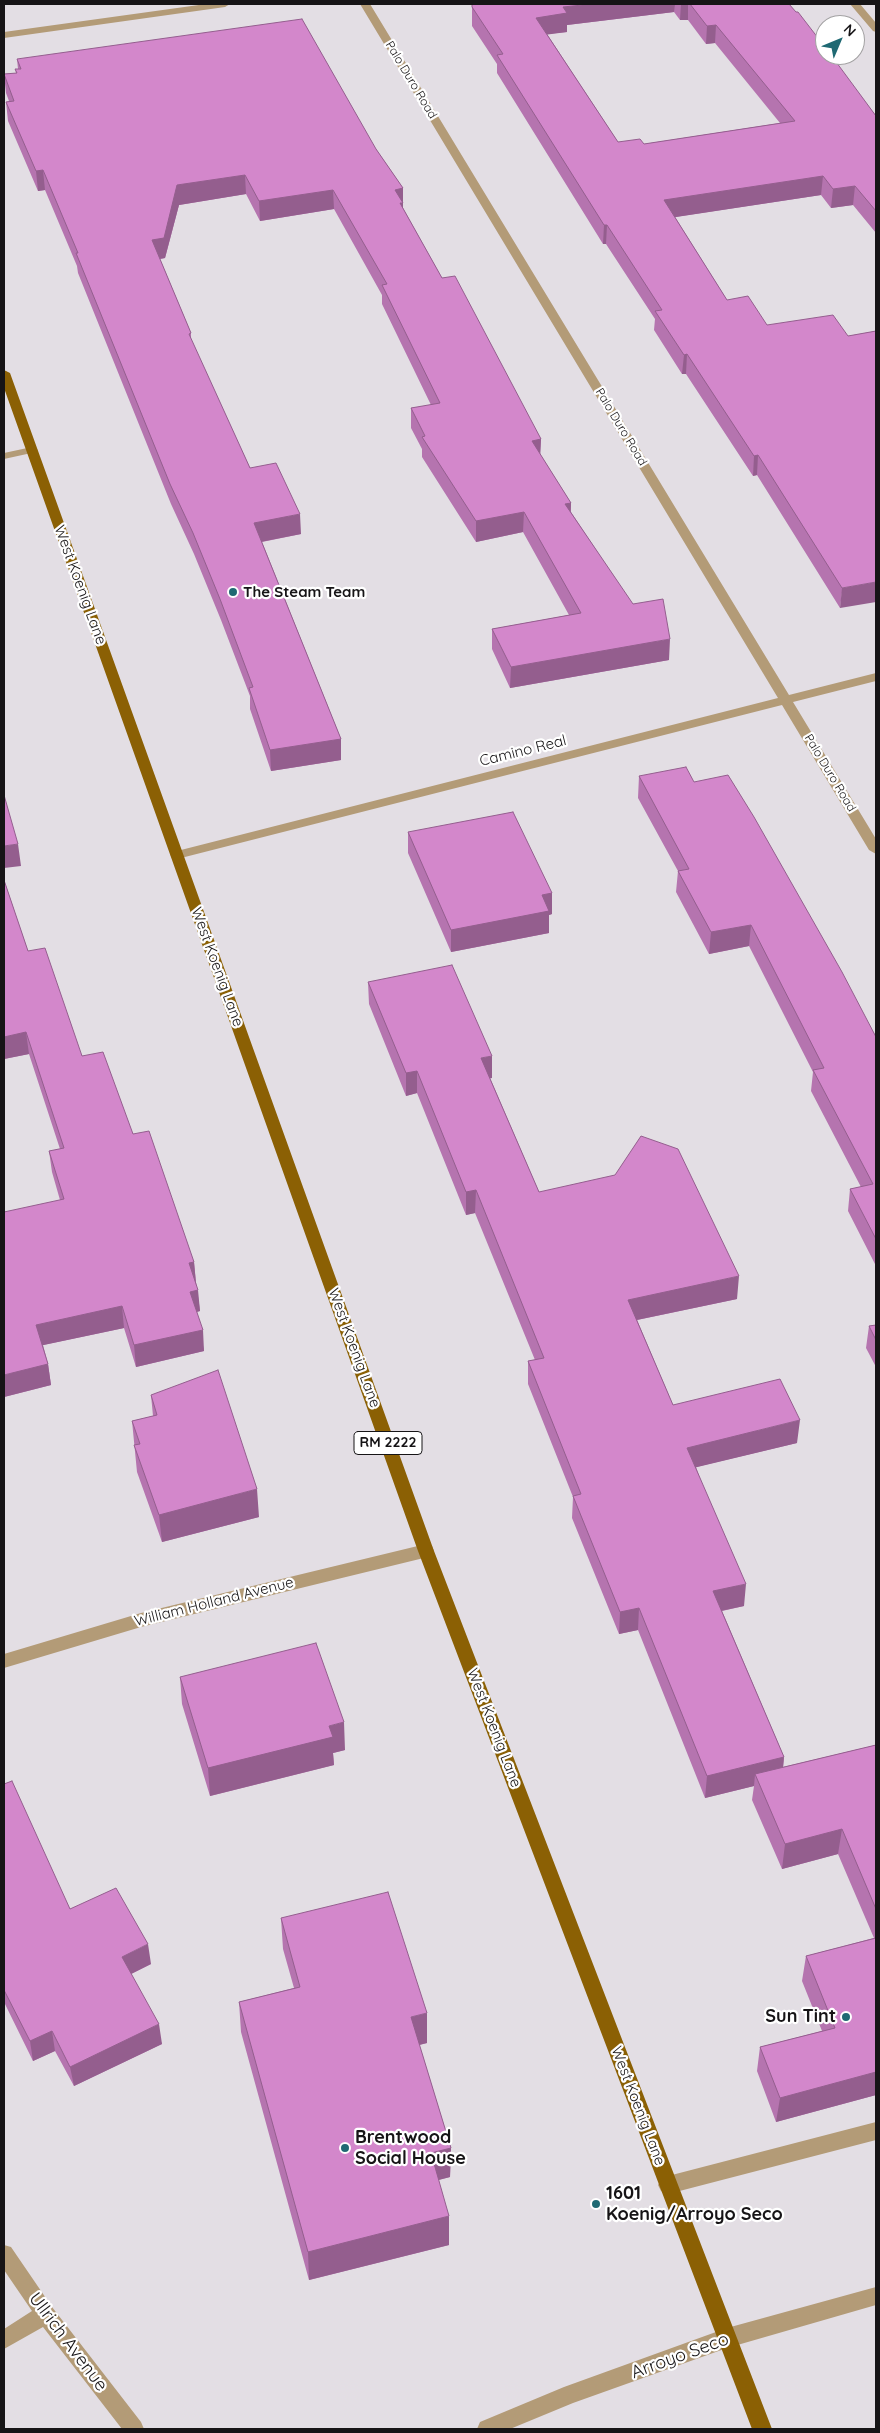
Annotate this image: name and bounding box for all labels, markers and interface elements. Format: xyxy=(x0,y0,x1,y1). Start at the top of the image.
north arrow xyxy=(815,15,865,65)
text: N xyxy=(840,20,860,40)
street label: Palo Duro Road xyxy=(382,39,440,121)
street label: Palo Duro Road xyxy=(592,386,650,468)
street label: West Koenig Lane xyxy=(50,523,110,647)
place label: The Steam Team xyxy=(243,583,365,601)
marker: The Steam Team xyxy=(227,586,239,598)
street label: Camino Real xyxy=(478,732,568,770)
street label: Palo Duro Road xyxy=(801,732,859,814)
street label: West Koenig Lane xyxy=(187,905,247,1029)
street label: West Koenig Lane xyxy=(324,1286,384,1410)
road number: RM 2222 xyxy=(354,1432,422,1455)
street label: William Holland Avenue xyxy=(132,1573,296,1631)
street label: West Koenig Lane xyxy=(463,1666,525,1790)
place label: Sun Tint xyxy=(765,2006,836,2028)
marker: Sun Tint xyxy=(840,2011,852,2023)
street label: West Koenig Lane xyxy=(607,2044,669,2168)
place label: Brentwood Social House xyxy=(355,2127,466,2170)
marker: Brentwood Social House xyxy=(339,2142,351,2154)
place label: 1601 Koenig/Arroyo Seco xyxy=(606,2183,783,2226)
marker: 1601 Koenig/Arroyo Seco xyxy=(590,2198,602,2210)
street label: Ullrich Avenue xyxy=(24,2288,112,2396)
street label: Arroyo Seco xyxy=(628,2328,732,2384)

